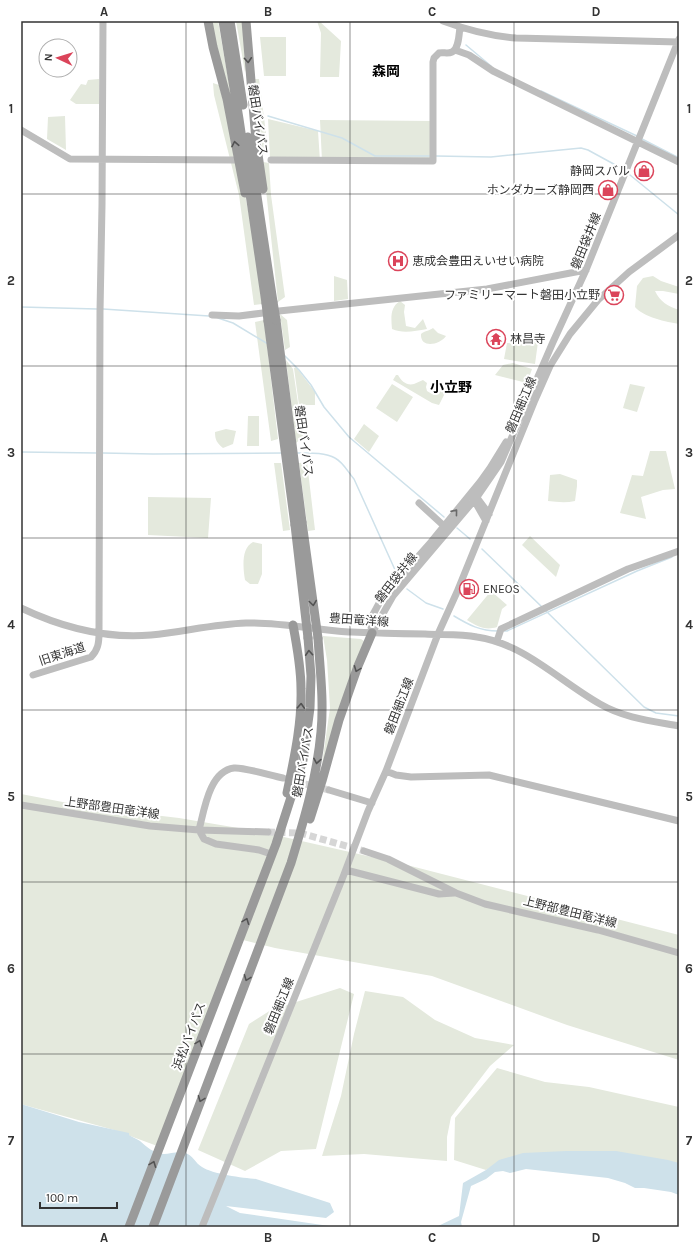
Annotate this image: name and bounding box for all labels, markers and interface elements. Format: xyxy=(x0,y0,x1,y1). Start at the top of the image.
text: A xyxy=(100,4,108,19)
text: B xyxy=(264,4,272,19)
text: C xyxy=(428,4,436,19)
text: D xyxy=(592,4,601,19)
north arrow xyxy=(38,38,78,78)
text: N xyxy=(42,53,55,62)
one-way arrow xyxy=(244,57,253,63)
district label: 森岡 xyxy=(372,63,400,80)
street label: 磐田バイパス xyxy=(245,83,271,157)
text: 1 xyxy=(9,101,13,116)
text: 1 xyxy=(687,101,691,116)
one-way arrow xyxy=(231,141,240,147)
shop icon: 静岡スバル xyxy=(633,160,655,182)
place label: 静岡スバル xyxy=(570,164,630,178)
shop icon: ホンダカーズ静岡西 xyxy=(597,179,619,201)
place label: ホンダカーズ静岡西 xyxy=(487,183,594,197)
street label: 磐田袋井線 xyxy=(568,211,604,271)
hospital icon: 恵成会豊田えいせい病院 xyxy=(387,250,409,272)
place label: 恵成会豊田えいせい病院 xyxy=(412,254,544,268)
text: 2 xyxy=(7,273,15,288)
text: 2 xyxy=(685,273,693,288)
supermarket icon: ファミリーマート磐田小立野 xyxy=(603,284,625,306)
place label: ファミリーマート磐田小立野 xyxy=(444,288,600,302)
temple icon: 林昌寺 xyxy=(485,328,507,350)
place label: 林昌寺 xyxy=(510,332,546,346)
street label: 磐田細江線 xyxy=(503,375,539,435)
district label: 小立野 xyxy=(430,379,472,396)
street label: 磐田バイパス xyxy=(292,404,316,478)
text: 3 xyxy=(7,445,15,460)
text: 3 xyxy=(685,445,693,460)
one-way arrow xyxy=(450,509,457,516)
street label: 磐田袋井線 xyxy=(372,550,420,606)
fuel station icon: ENEOS xyxy=(458,578,480,600)
place label: ENEOS xyxy=(483,582,520,596)
one-way arrow xyxy=(308,600,317,606)
street label: 豊田竜洋線 xyxy=(329,611,389,629)
text: 4 xyxy=(7,617,15,632)
text: 4 xyxy=(685,617,693,632)
street label: 旧東海道 xyxy=(37,640,87,668)
one-way arrow xyxy=(305,650,314,656)
one-way arrow xyxy=(354,665,362,672)
street label: 磐田細江線 xyxy=(382,675,416,737)
one-way arrow xyxy=(296,703,305,709)
street label: 磐田バイパス xyxy=(290,725,316,799)
one-way arrow xyxy=(313,758,322,764)
text: 5 xyxy=(7,789,15,804)
text: 5 xyxy=(685,789,693,804)
street label: 上野部豊田竜洋線 xyxy=(63,794,161,822)
street label: 上野部豊田竜洋線 xyxy=(522,894,618,930)
one-way arrow xyxy=(241,918,249,925)
text: 6 xyxy=(7,961,15,976)
text: 6 xyxy=(685,961,693,976)
one-way arrow xyxy=(244,974,252,981)
street label: 磐田細江線 xyxy=(261,976,297,1036)
street label: 浜松バイパス xyxy=(170,1000,208,1072)
one-way arrow xyxy=(195,1039,203,1046)
one-way arrow xyxy=(198,1096,206,1103)
text: 7 xyxy=(8,1133,15,1148)
text: 7 xyxy=(686,1133,693,1148)
one-way arrow xyxy=(148,1161,156,1168)
scale bar xyxy=(40,1184,117,1210)
text: 100 m xyxy=(46,1191,78,1205)
text: A xyxy=(100,1230,108,1245)
text: B xyxy=(264,1230,272,1245)
text: C xyxy=(428,1230,436,1245)
text: D xyxy=(592,1230,601,1245)

